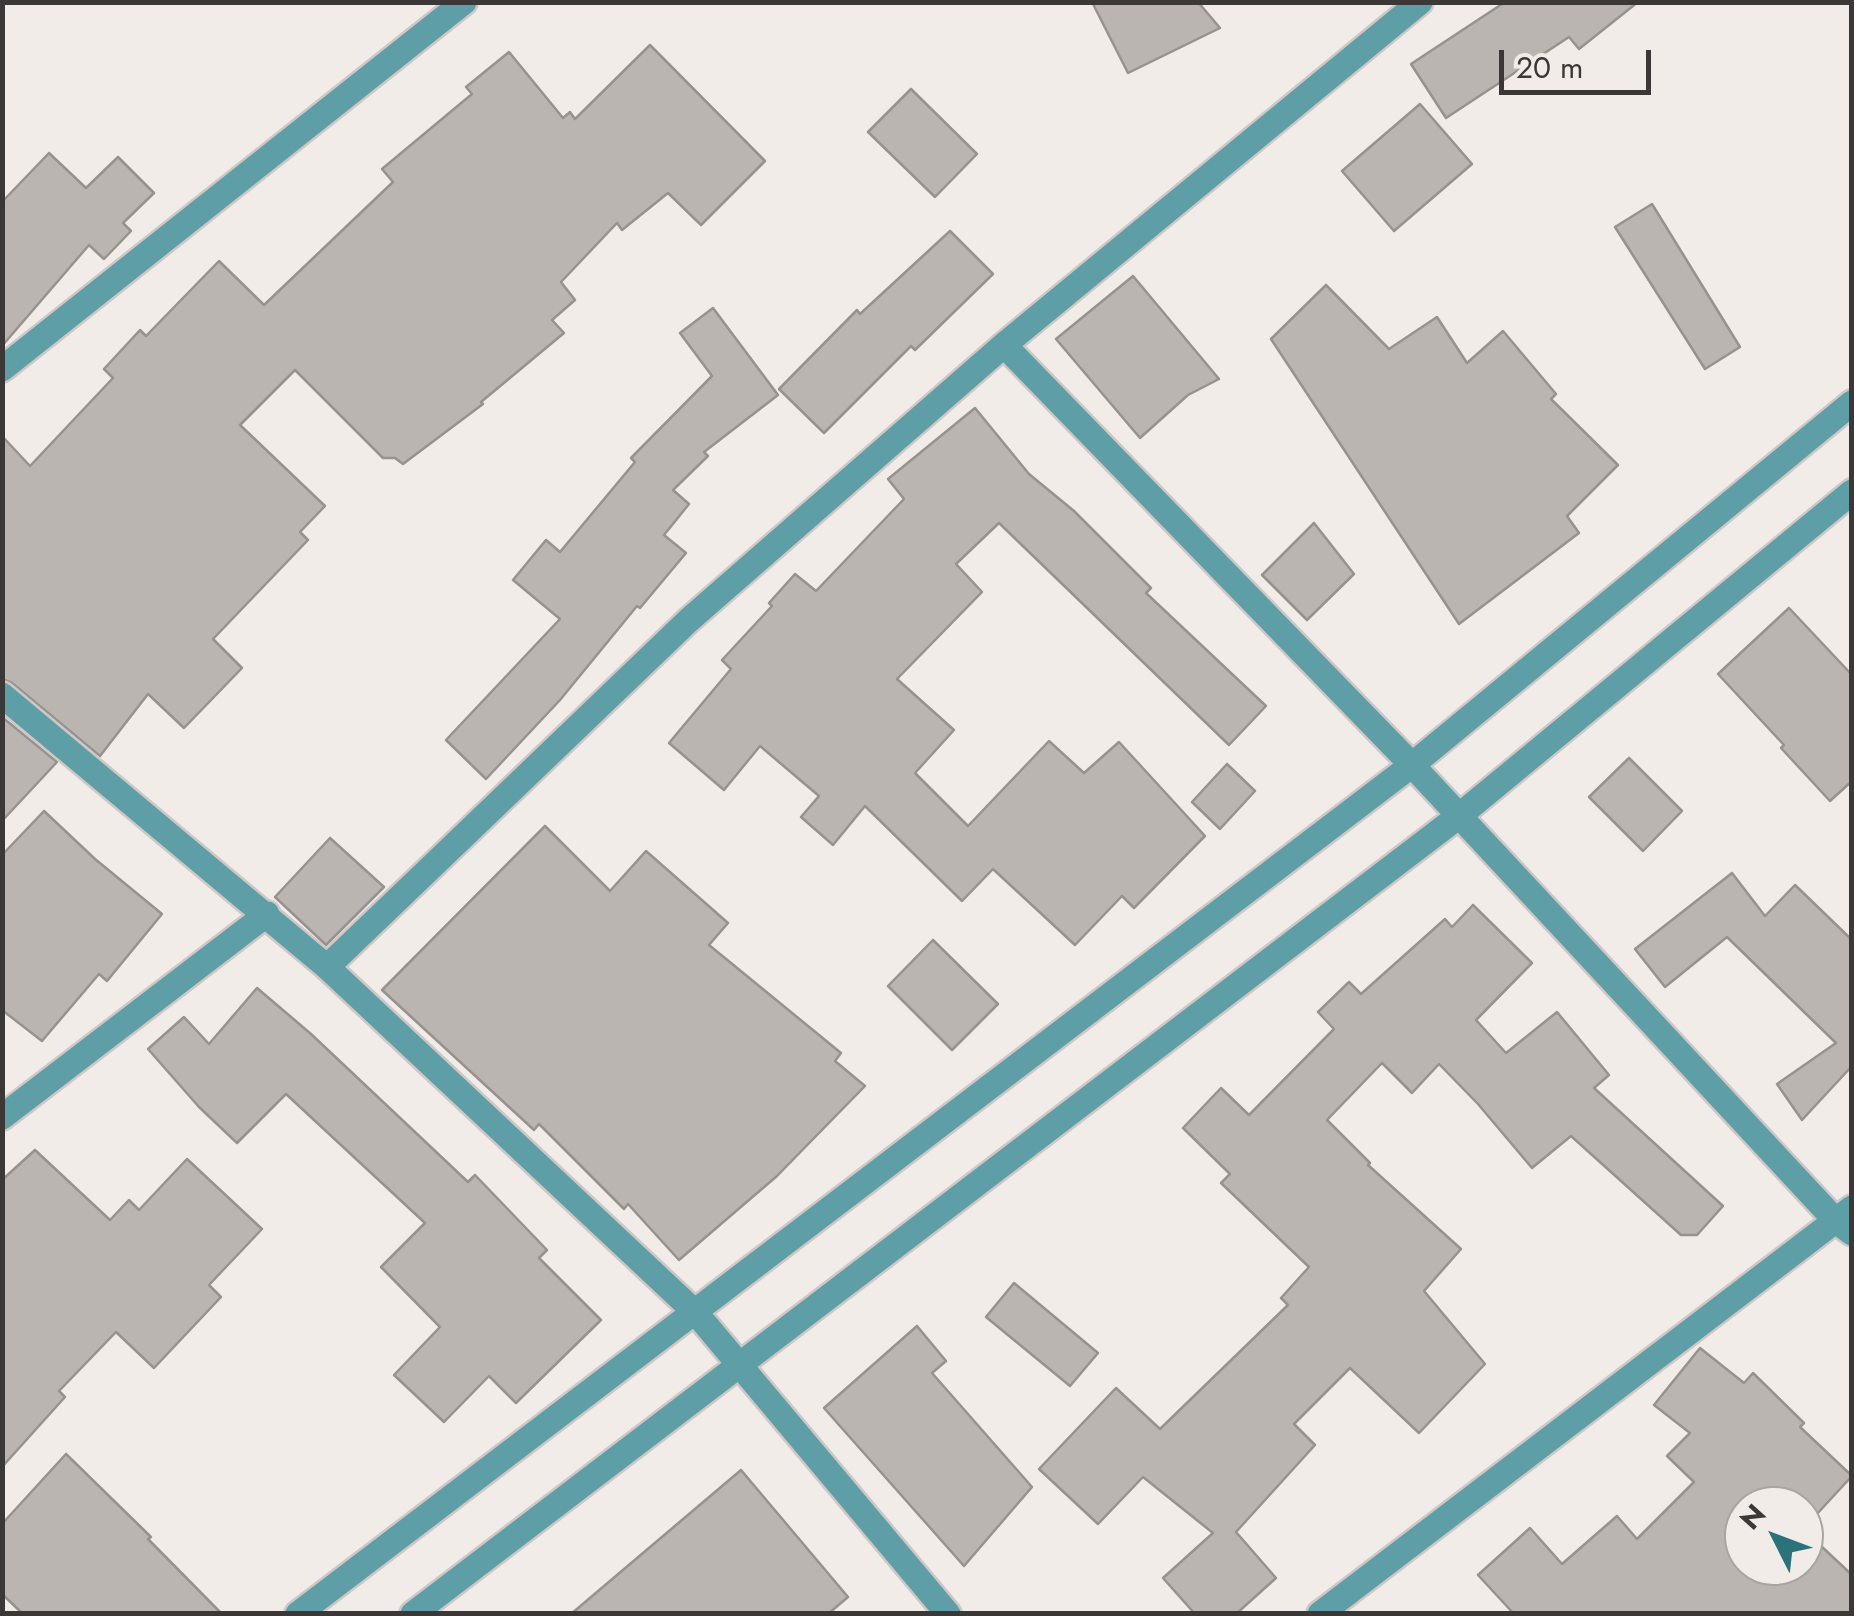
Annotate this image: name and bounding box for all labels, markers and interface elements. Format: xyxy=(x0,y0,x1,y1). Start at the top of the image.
scale bar xyxy=(1504,30,1656,92)
text: 20 m xyxy=(1516,46,1583,89)
north arrow xyxy=(1724,1486,1824,1586)
text: N xyxy=(1730,1495,1775,1539)

